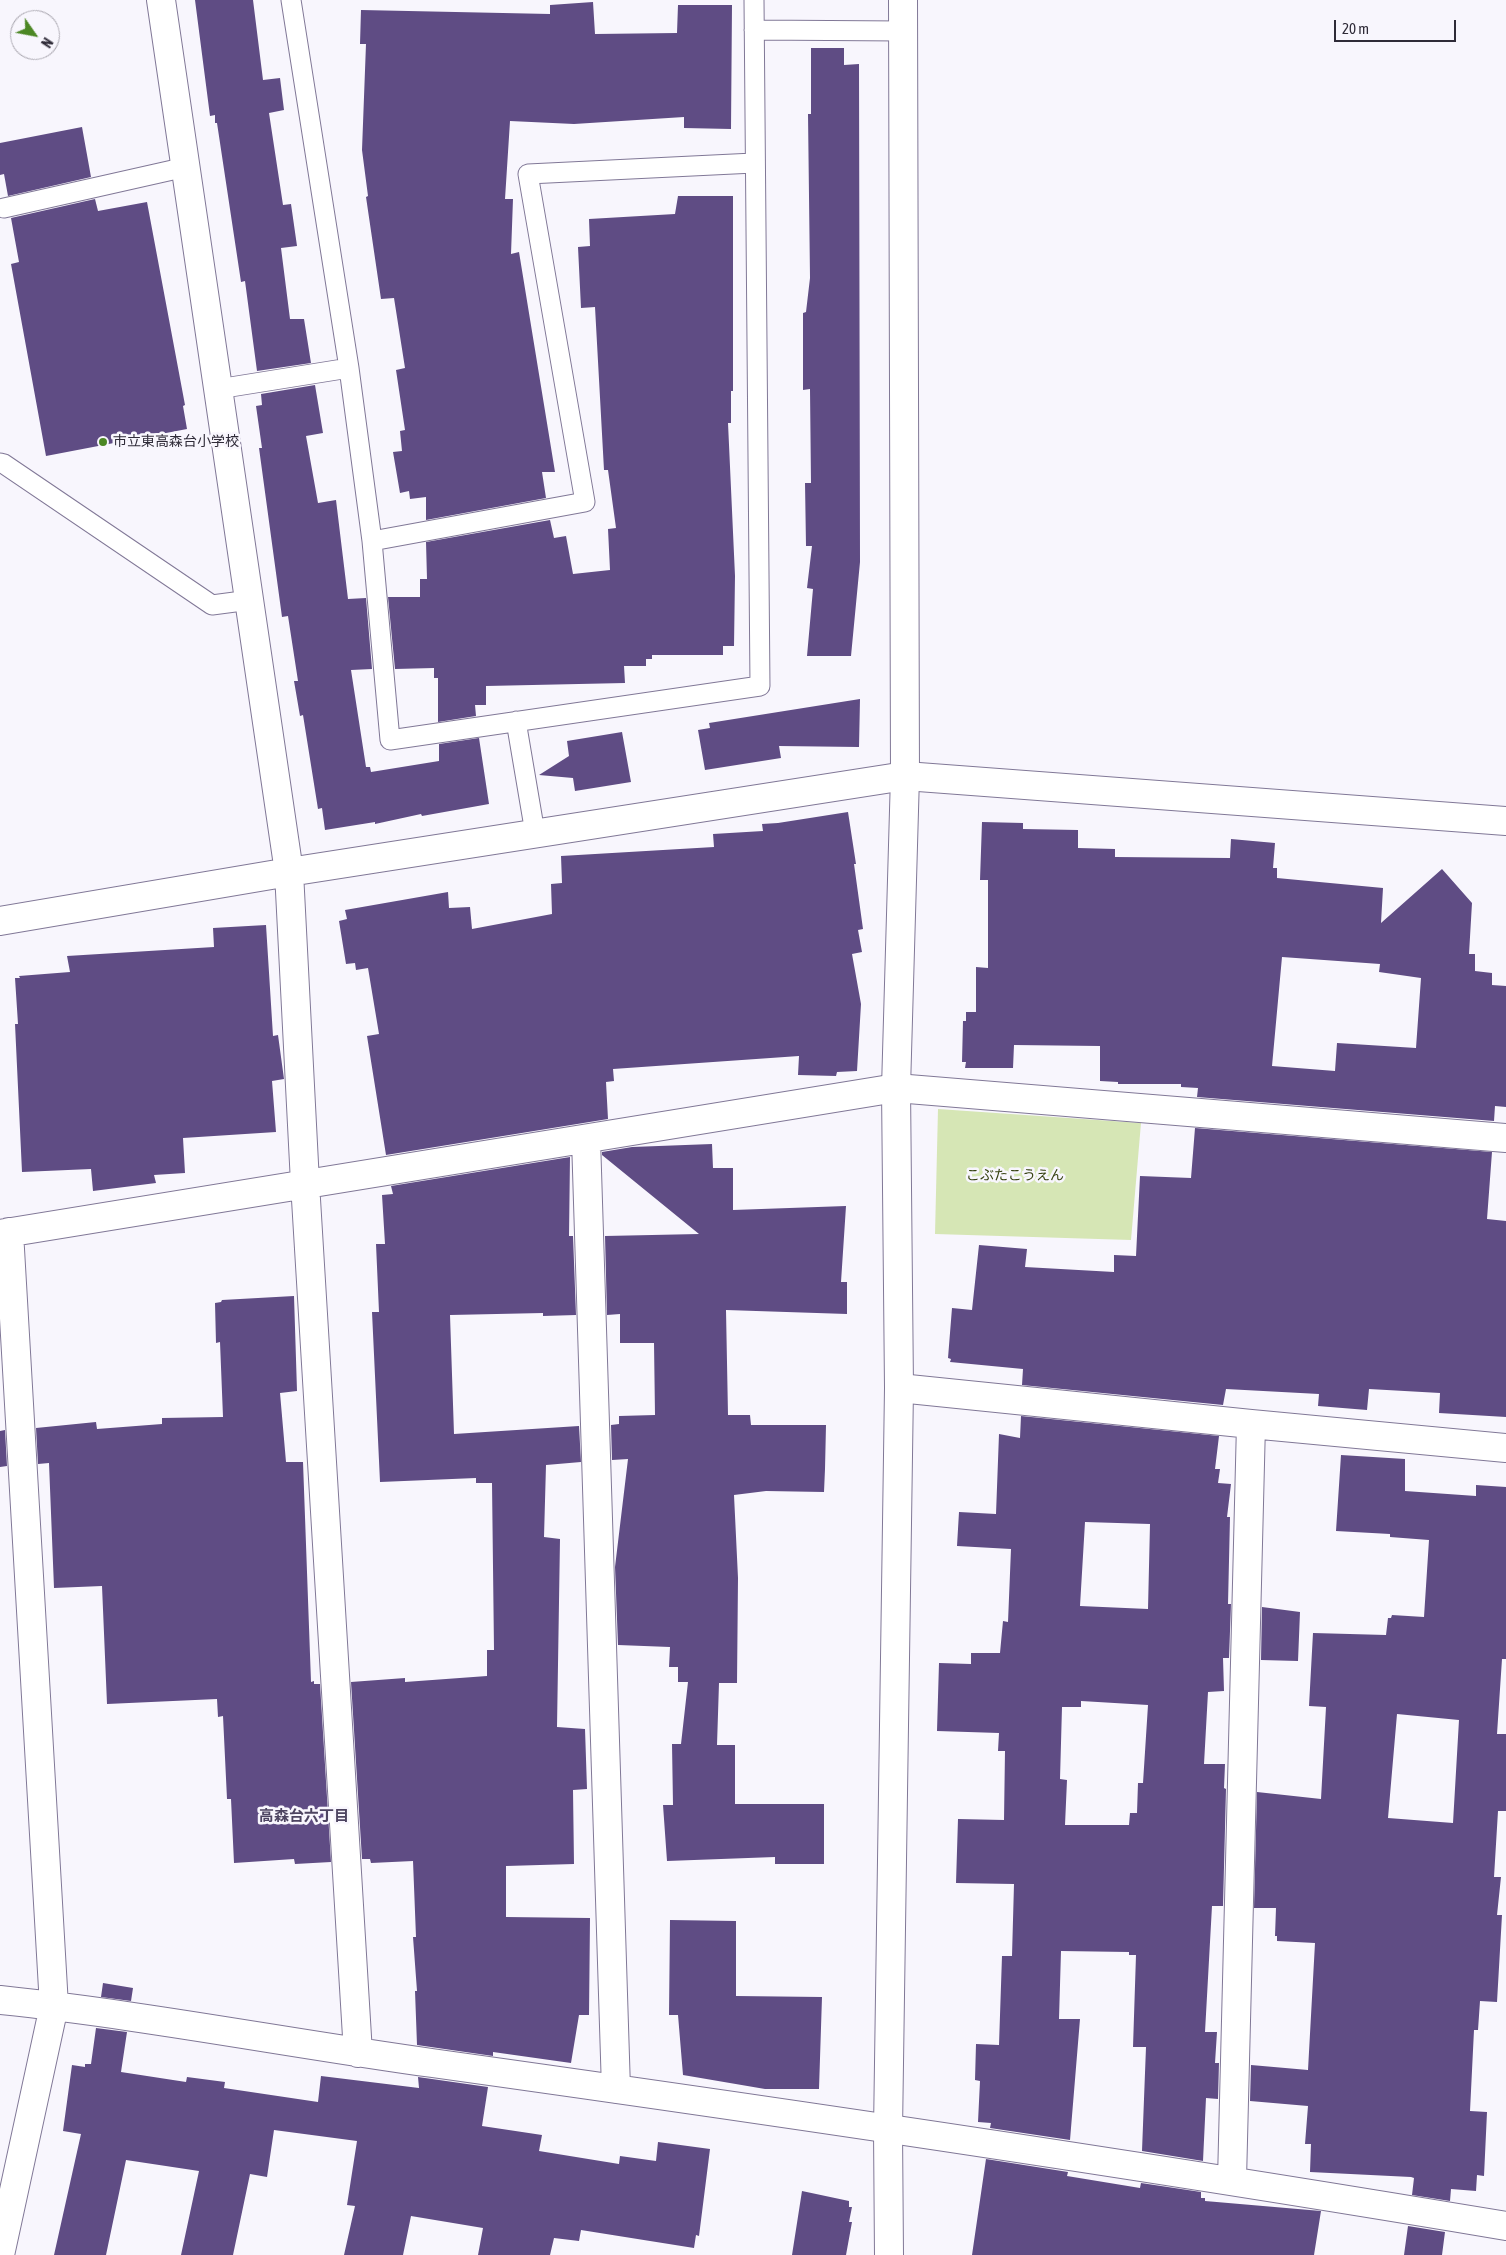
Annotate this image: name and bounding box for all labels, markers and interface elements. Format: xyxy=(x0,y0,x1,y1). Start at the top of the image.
north arrow xyxy=(10,10,60,60)
scale bar xyxy=(1336,10,1458,42)
text: 20 m xyxy=(1342,20,1369,37)
text: N xyxy=(38,35,56,50)
place label: 市立東高森台小学校 xyxy=(113,434,239,450)
marker: 市立東高森台小学校 xyxy=(97,436,109,448)
park label: こぶたこうえん xyxy=(966,1168,1064,1184)
district label: 高森台六丁目 xyxy=(259,1807,349,1825)

